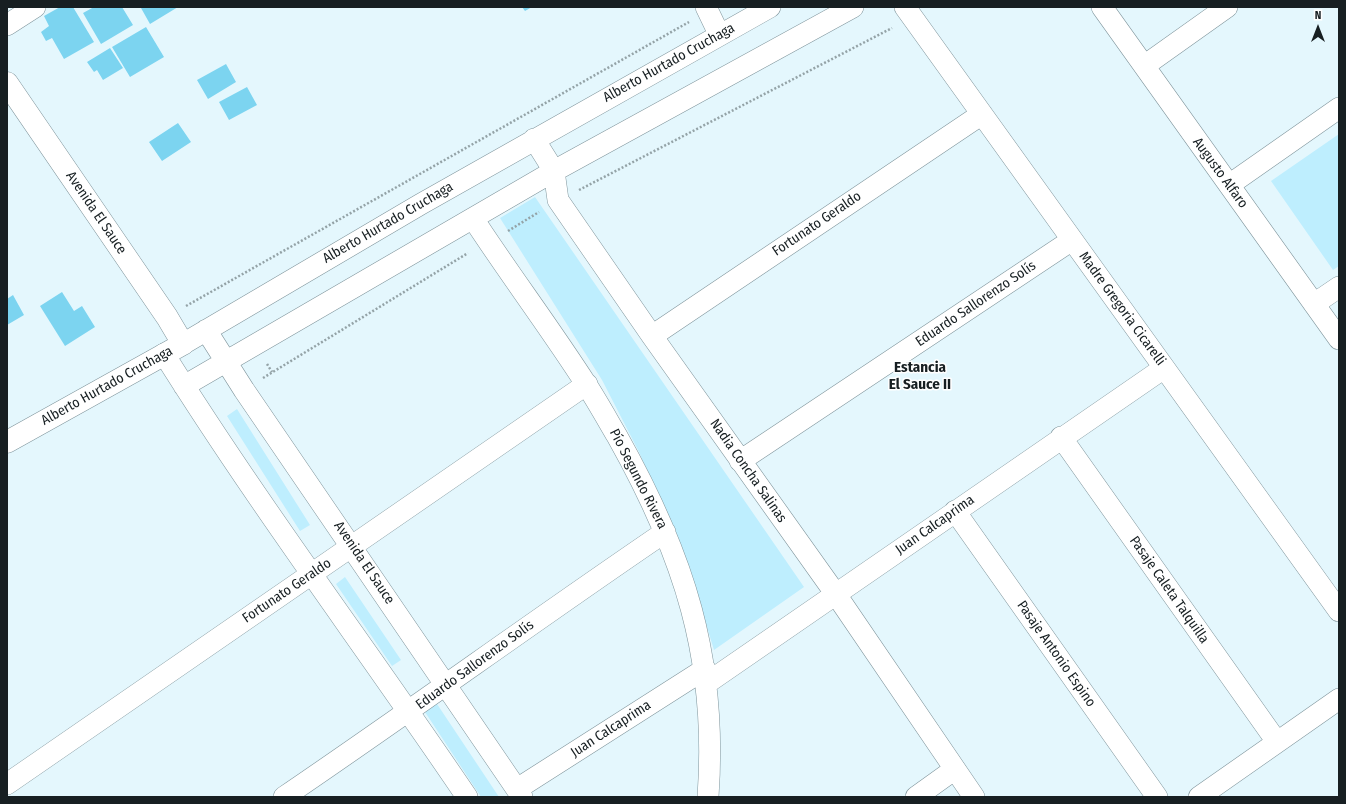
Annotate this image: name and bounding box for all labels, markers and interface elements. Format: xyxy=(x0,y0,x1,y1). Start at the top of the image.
north arrow xyxy=(1298,8,1338,48)
text: N xyxy=(1315,9,1321,22)
street label: Alberto Hurtado Cruchaga xyxy=(600,20,738,106)
street label: Augusto Alfaro xyxy=(1189,134,1251,212)
street label: Avenida El Sauce xyxy=(62,168,130,258)
street label: Alberto Hurtado Cruchaga xyxy=(320,179,456,267)
street label: Fortunato Geraldo xyxy=(769,188,865,260)
street label: Madre Gregoria Cicarelli xyxy=(1075,249,1169,369)
street label: Eduardo Sallorenzo Solís xyxy=(913,258,1039,350)
street label: Alberto Hurtado Cruchaga xyxy=(38,343,176,429)
district label: Estancia El Sauce II xyxy=(889,359,951,394)
street label: Nadia Concha Salinas xyxy=(706,416,790,526)
street label: Pío Segundo Rivera xyxy=(605,426,671,532)
street label: Juan Calcaprima xyxy=(892,492,978,558)
street label: Avenida El Sauce xyxy=(330,518,398,608)
street label: Pasaje Caleta Talquilla xyxy=(1126,533,1212,647)
street label: Fortunato Geraldo xyxy=(239,555,335,627)
street label: Pasaje Antonio Espino xyxy=(1013,598,1099,710)
street label: Eduardo Sallorenzo Solís xyxy=(413,617,537,713)
street label: Juan Calcaprima xyxy=(568,697,654,761)

